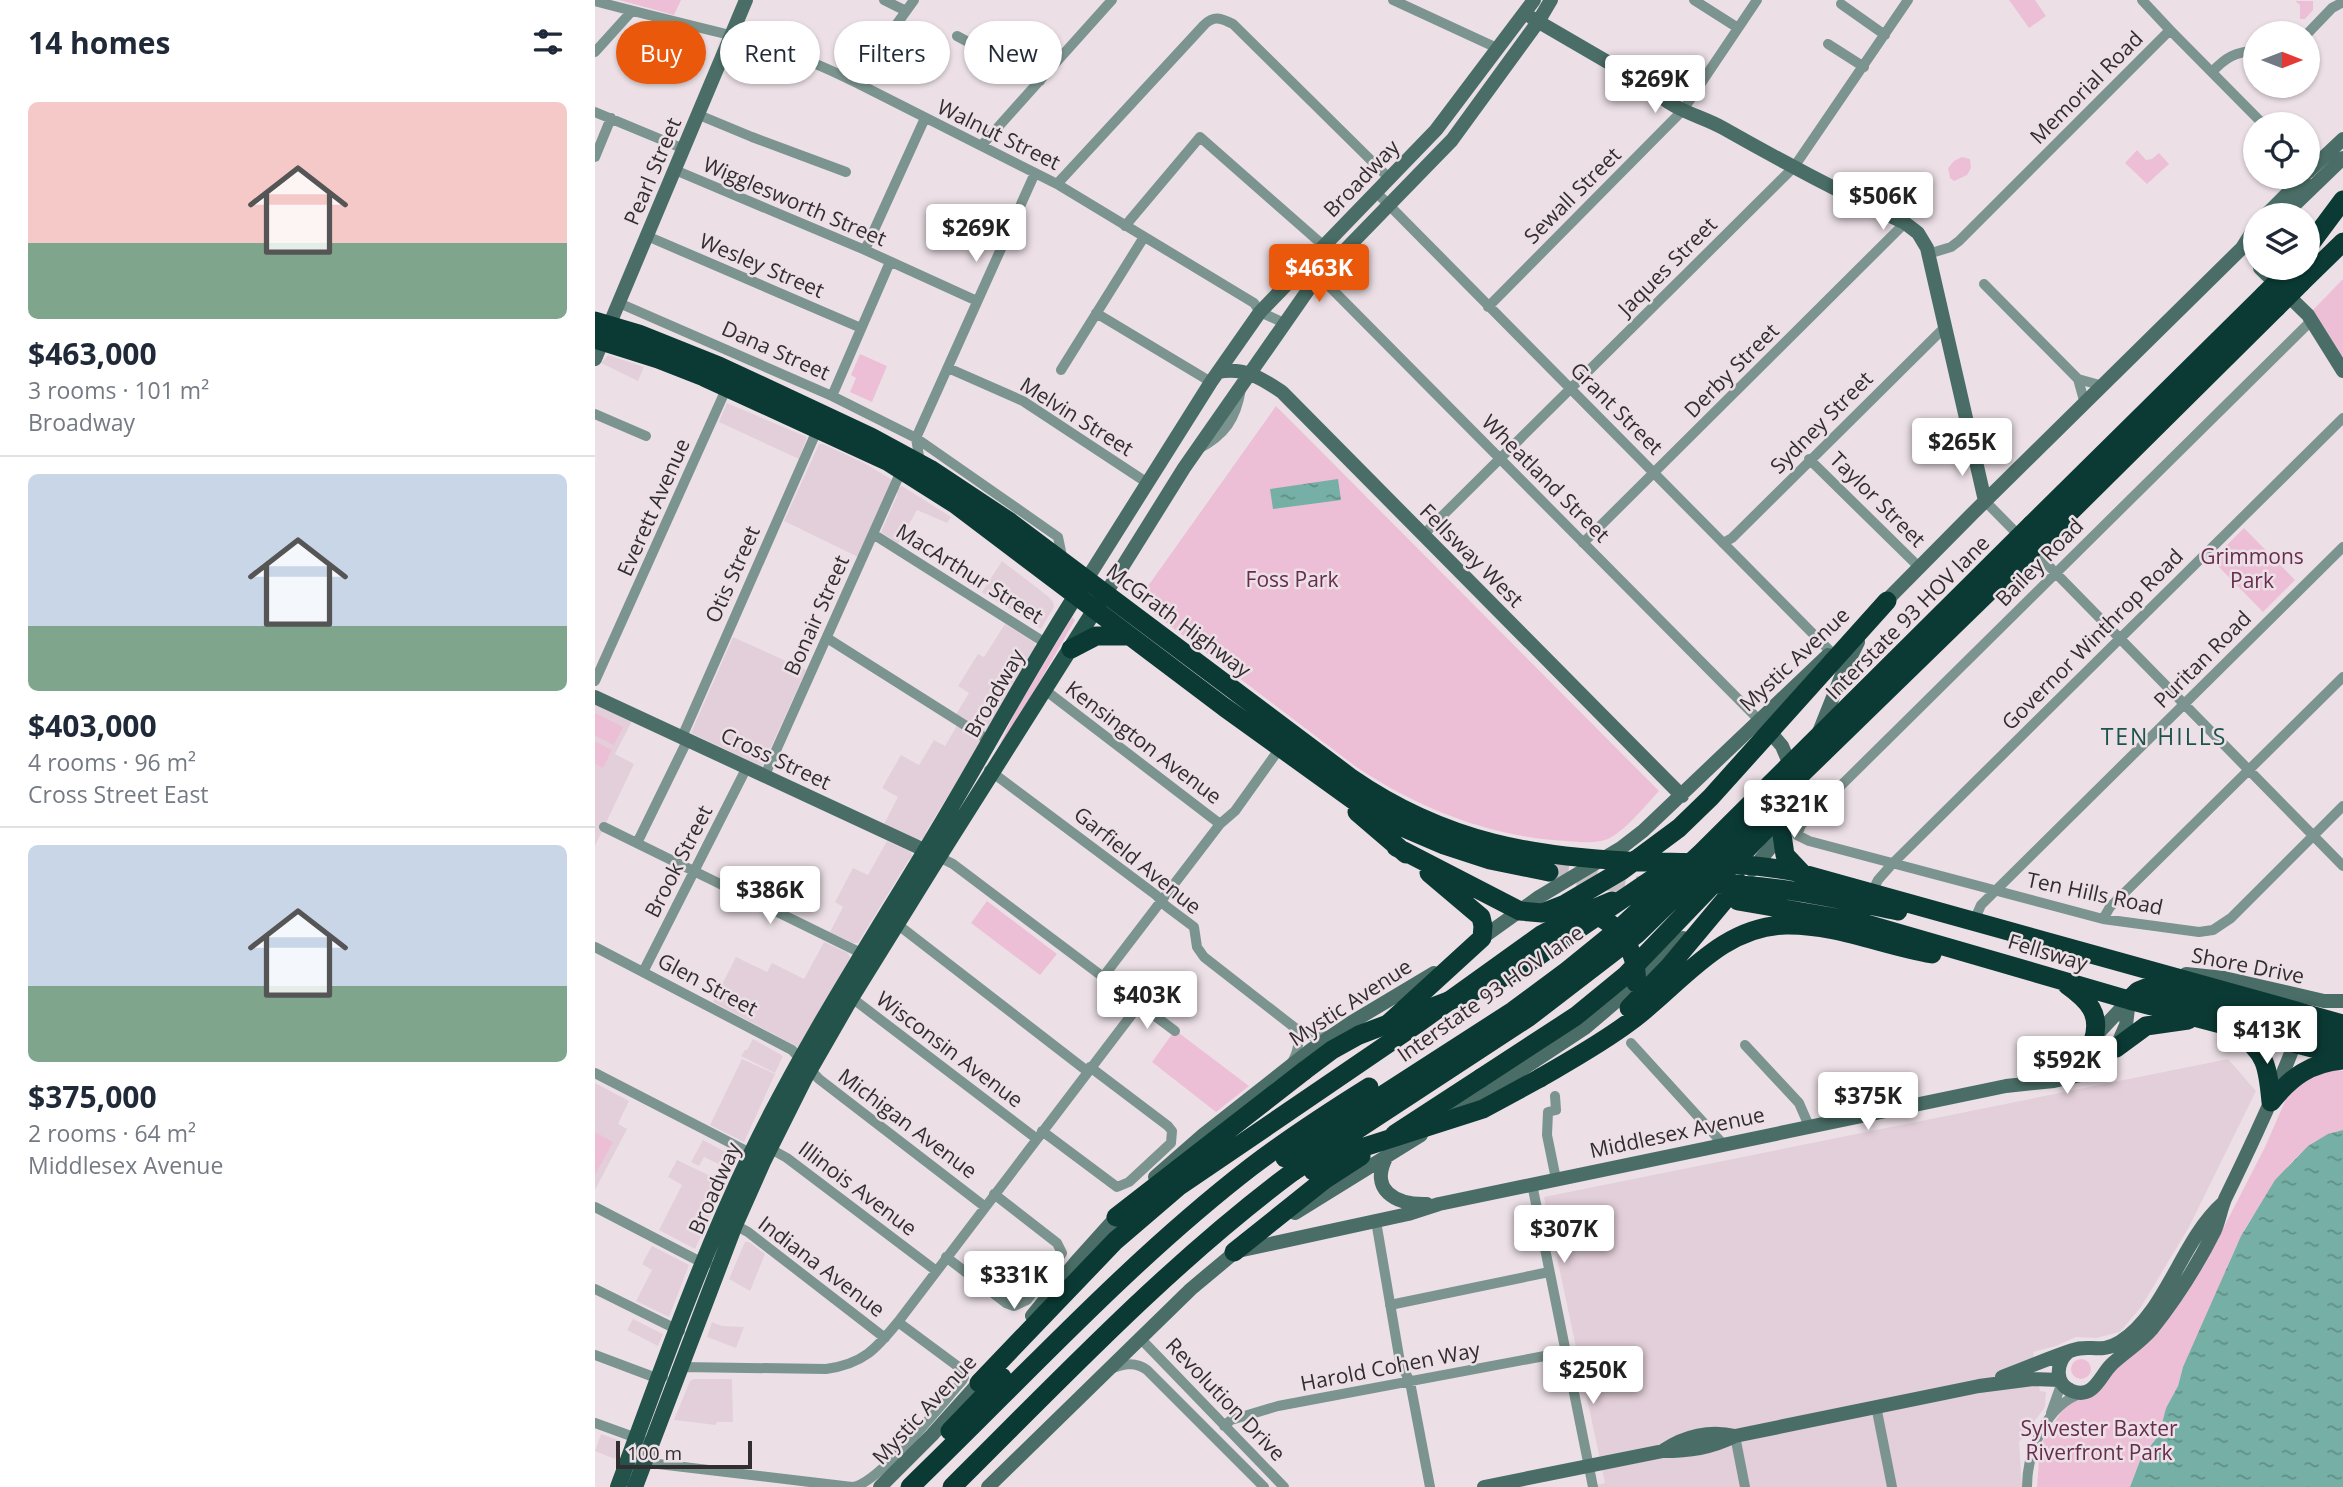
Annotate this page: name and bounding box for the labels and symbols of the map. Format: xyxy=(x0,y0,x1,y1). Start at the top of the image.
north arrow xyxy=(2243,21,2321,98)
street label: Memorial Road xyxy=(2023,24,2149,150)
pin: $269K xyxy=(1606,55,1704,115)
street label: Walnut Street xyxy=(933,92,1065,176)
street label: Pearl Street xyxy=(617,113,687,229)
street label: Broadway xyxy=(1317,133,1405,223)
street label: Sewall Street xyxy=(1518,141,1626,249)
street label: Wigglesworth Street xyxy=(699,150,891,252)
pin: $506K xyxy=(1834,173,1932,232)
pin: $269K xyxy=(927,204,1025,264)
street label: Jaques Street xyxy=(1610,211,1722,323)
street label: Wesley Street xyxy=(695,226,829,304)
pin: $463K xyxy=(1270,244,1368,304)
street label: Dana Street xyxy=(718,314,834,386)
street label: Derby Street xyxy=(1678,317,1784,423)
street label: Grant Street xyxy=(1565,356,1669,460)
street label: Sydney Street xyxy=(1764,365,1878,479)
street label: Melvin Street xyxy=(1015,370,1139,462)
street label: Wheatland Street xyxy=(1476,408,1616,548)
pin: $265K xyxy=(1913,419,2011,478)
street label: Everett Avenue xyxy=(610,434,696,580)
street label: Taylor Street xyxy=(1824,445,1932,553)
street label: Fellsway West xyxy=(1414,497,1530,613)
street label: Bailey Road xyxy=(1989,512,2089,612)
street label: MacArthur Street xyxy=(891,517,1049,629)
street label: Otis Street xyxy=(698,521,766,627)
street label: Interstate 93 HOV lane xyxy=(1819,529,1995,705)
street label: Governor Winthrop Road xyxy=(1995,542,2189,736)
park label: Grimmons Park xyxy=(2200,542,2304,594)
street label: Bonair Street xyxy=(777,550,855,680)
street label: McGrath Highway xyxy=(1101,557,1257,684)
park label: Foss Park xyxy=(1246,565,1338,593)
street label: Mystic Avenue xyxy=(1733,601,1855,717)
street label: Puritan Road xyxy=(2147,604,2257,714)
street label: Broadway xyxy=(957,643,1031,742)
street label: Kensington Avenue xyxy=(1060,674,1228,810)
street label: Cross Street xyxy=(716,720,836,796)
district label: TEN HILLS xyxy=(2101,720,2227,752)
pin: $321K xyxy=(1745,780,1843,840)
street label: Brook Street xyxy=(638,800,718,922)
street label: Garfield Avenue xyxy=(1068,800,1208,920)
street label: Ten Hills Road xyxy=(2024,865,2166,921)
pin: $386K xyxy=(721,866,819,926)
street label: Interstate 93 HOV lane xyxy=(1391,918,1589,1068)
street label: Fellsway xyxy=(2005,927,2092,977)
street label: Shore Drive xyxy=(2189,940,2307,990)
street label: Glen Street xyxy=(653,946,763,1022)
street label: Mystic Avenue xyxy=(1283,952,1417,1052)
pin: $403K xyxy=(1098,972,1196,1031)
street label: Wisconsin Avenue xyxy=(871,985,1029,1113)
pin: $413K xyxy=(2218,1006,2316,1066)
pin: $592K xyxy=(2018,1036,2116,1096)
street label: Michigan Avenue xyxy=(833,1062,983,1184)
pin: $375K xyxy=(1819,1072,1917,1132)
street label: Middlesex Avenue xyxy=(1587,1100,1767,1164)
street label: Illinois Avenue xyxy=(793,1134,923,1242)
street label: Broadway xyxy=(681,1137,747,1238)
pin: $307K xyxy=(1515,1206,1613,1265)
street label: Indiana Avenue xyxy=(753,1209,891,1323)
pin: $331K xyxy=(965,1252,1063,1311)
street label: Revolution Drive xyxy=(1160,1331,1292,1467)
street label: Harold Cohen Way xyxy=(1298,1335,1483,1397)
pin: $250K xyxy=(1544,1346,1642,1406)
street label: Mystic Avenue xyxy=(866,1348,982,1470)
park label: Sylvester Baxter Riverfront Park xyxy=(2020,1414,2178,1466)
scale bar xyxy=(616,1438,753,1470)

